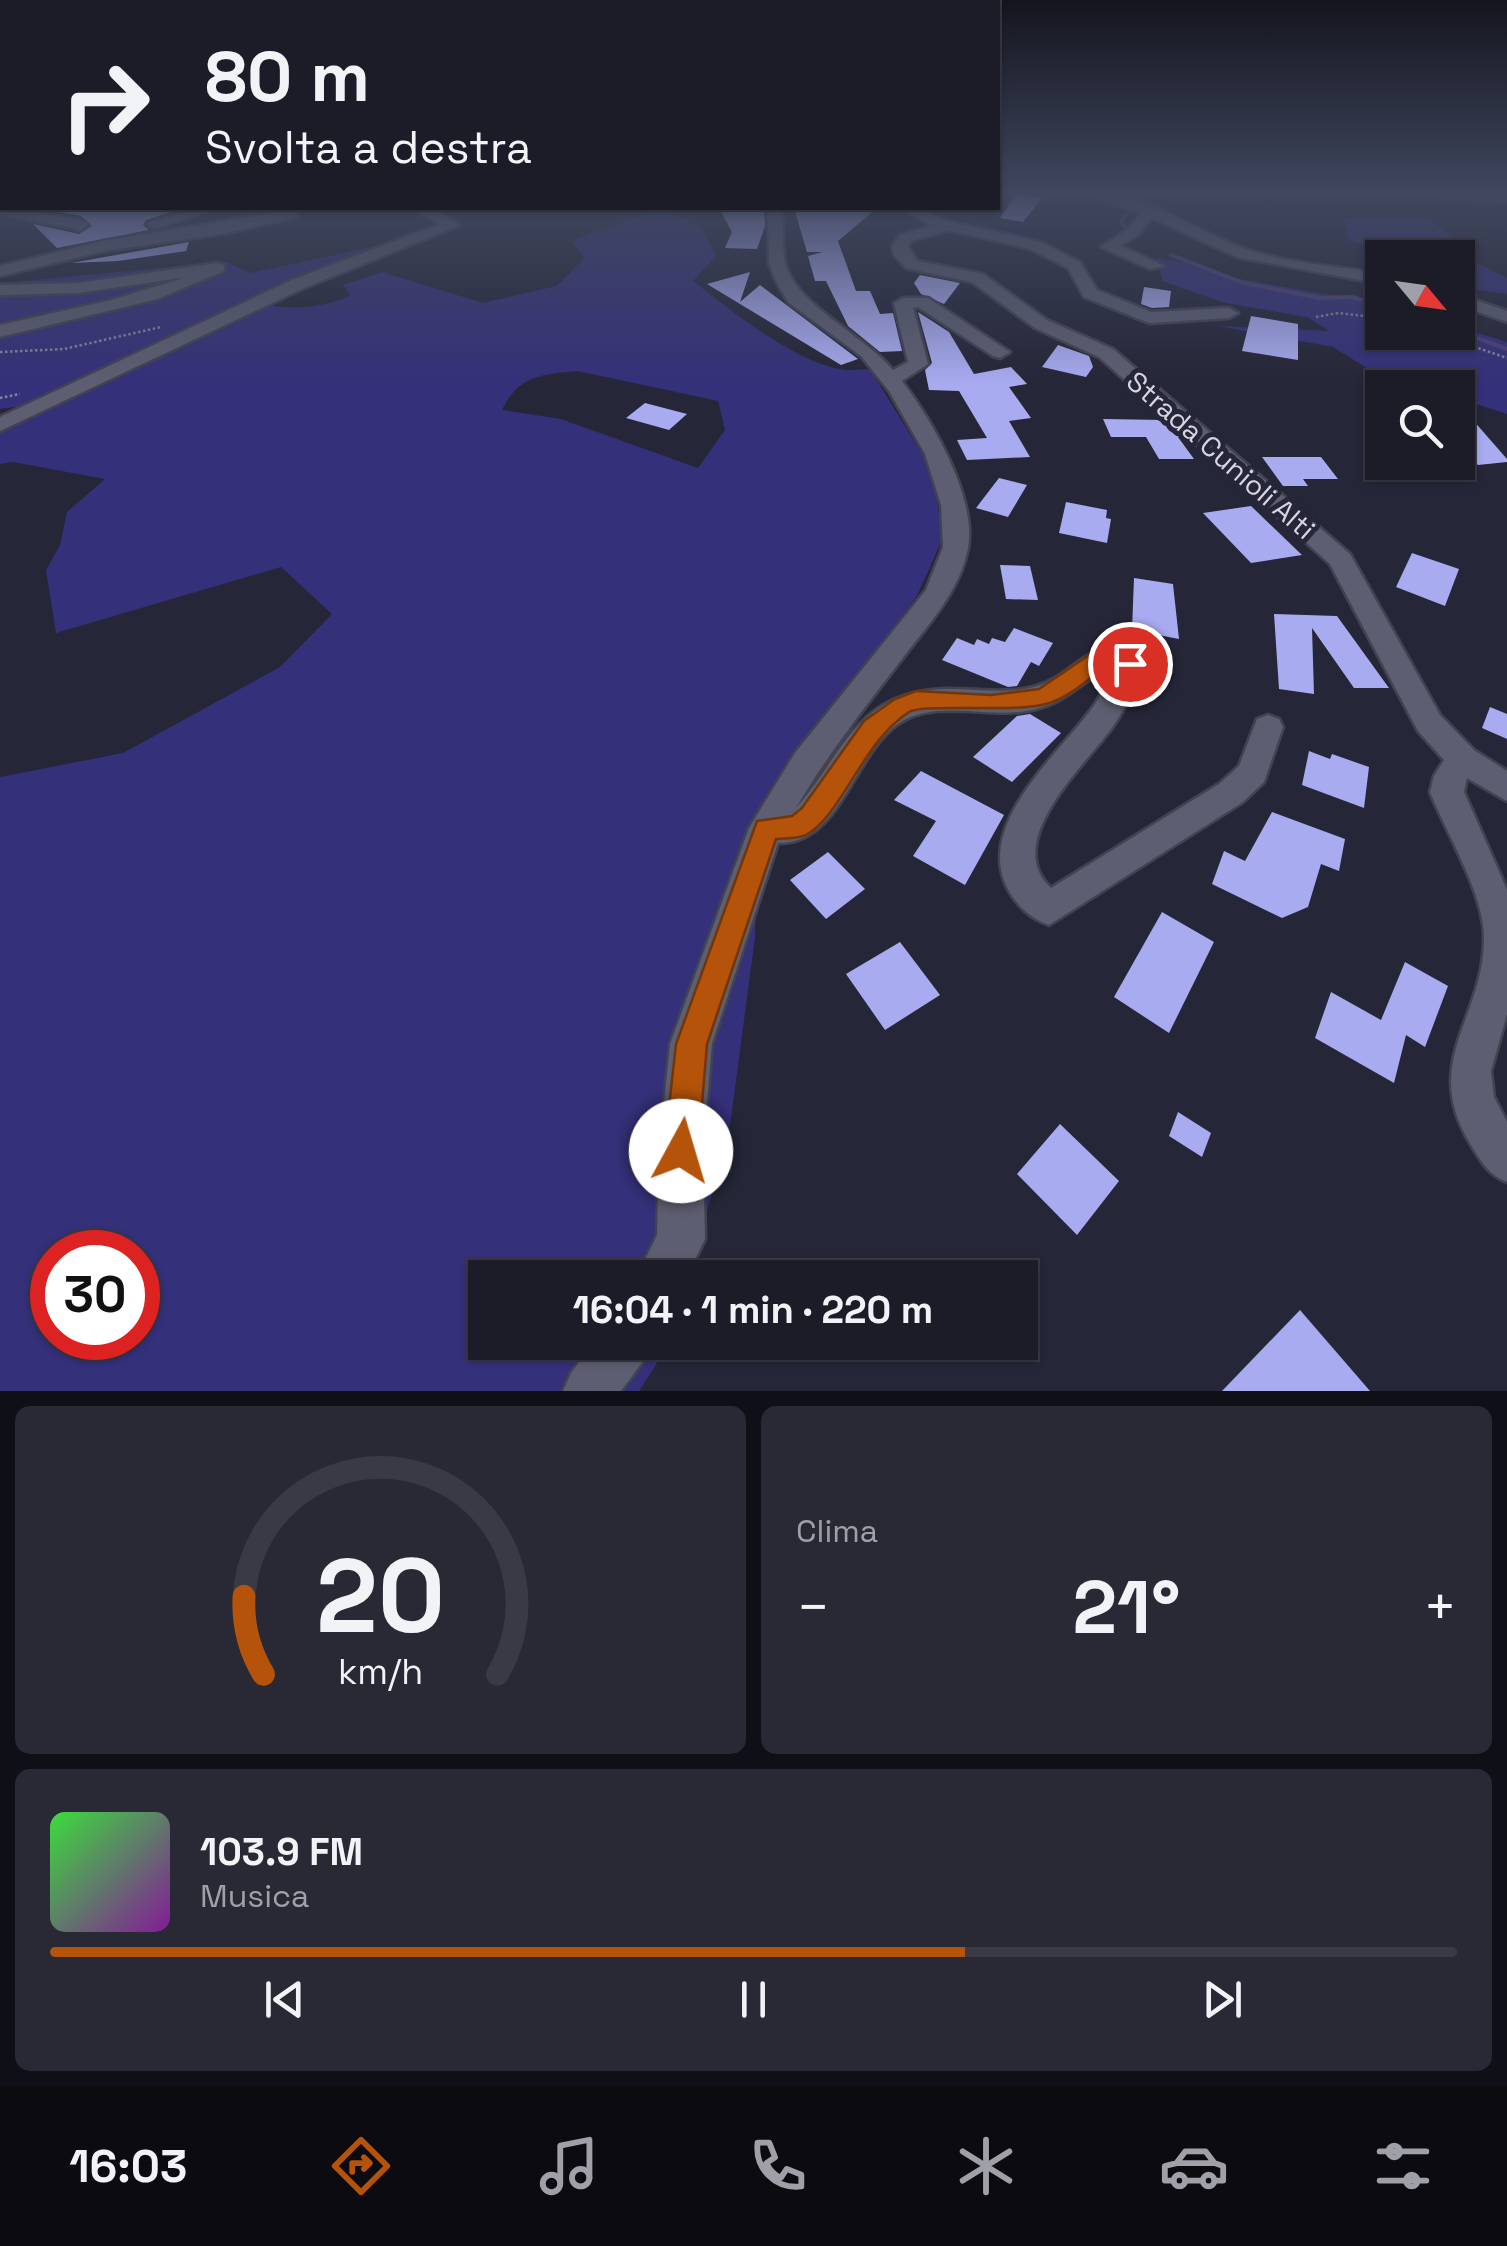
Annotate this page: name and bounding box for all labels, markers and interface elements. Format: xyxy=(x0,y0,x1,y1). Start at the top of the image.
text: 80 m xyxy=(205,32,370,121)
icon: right xyxy=(40,40,170,170)
text: Svolta a destra xyxy=(205,119,532,176)
north arrow xyxy=(1365,240,1475,350)
map controls xyxy=(1365,240,1475,480)
street label: Strada Cunioli Alti xyxy=(1119,363,1323,547)
button: search xyxy=(1365,370,1475,480)
pin xyxy=(1088,622,1173,707)
icon: arrive xyxy=(1103,637,1158,692)
position arrow xyxy=(629,1099,733,1203)
speed limit sign: 30 xyxy=(30,1230,160,1360)
text: 16:04 · 1 min · 220 m xyxy=(573,1286,933,1334)
text: Clima xyxy=(796,1511,878,1551)
text: 20 xyxy=(316,1530,445,1662)
text: 21° xyxy=(1072,1559,1181,1655)
text: − xyxy=(796,1572,830,1642)
text: + xyxy=(1423,1572,1457,1642)
text: km/h xyxy=(338,1649,423,1694)
text: 103.9 FM xyxy=(200,1828,363,1876)
text: Musica xyxy=(200,1876,310,1916)
icon: previous xyxy=(257,1972,312,2027)
icon: pause xyxy=(726,1972,781,2027)
icon: next xyxy=(1195,1972,1250,2027)
icon: directions xyxy=(326,2131,396,2201)
icon: music xyxy=(534,2131,604,2201)
icon: phone xyxy=(743,2131,813,2201)
icon: climate xyxy=(951,2131,1021,2201)
icon: car xyxy=(1159,2131,1229,2201)
icon: filters xyxy=(1368,2131,1438,2201)
text: 16:03 xyxy=(69,2138,187,2195)

